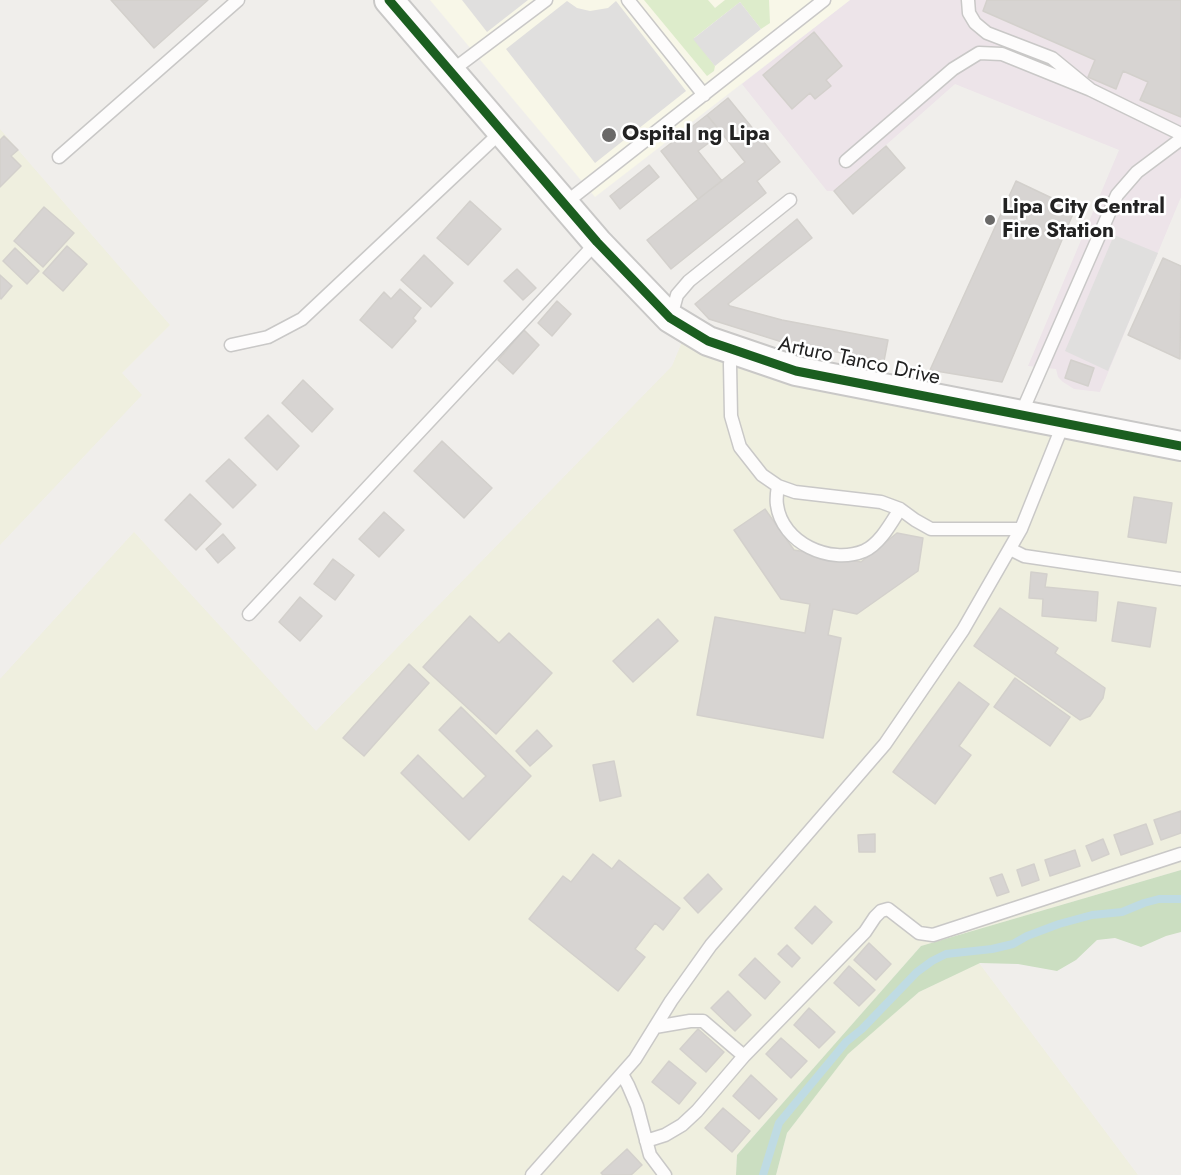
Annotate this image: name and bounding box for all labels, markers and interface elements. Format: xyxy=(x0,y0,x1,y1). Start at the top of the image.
place label: Ospital ng Lipa xyxy=(622,122,770,148)
marker: Ospital ng Lipa xyxy=(600,126,618,144)
place label: Lipa City Central Fire Station xyxy=(1002,195,1165,245)
marker: Lipa City Central Fire Station xyxy=(983,213,997,227)
street label: Arturo Tanco Drive xyxy=(776,333,942,391)

